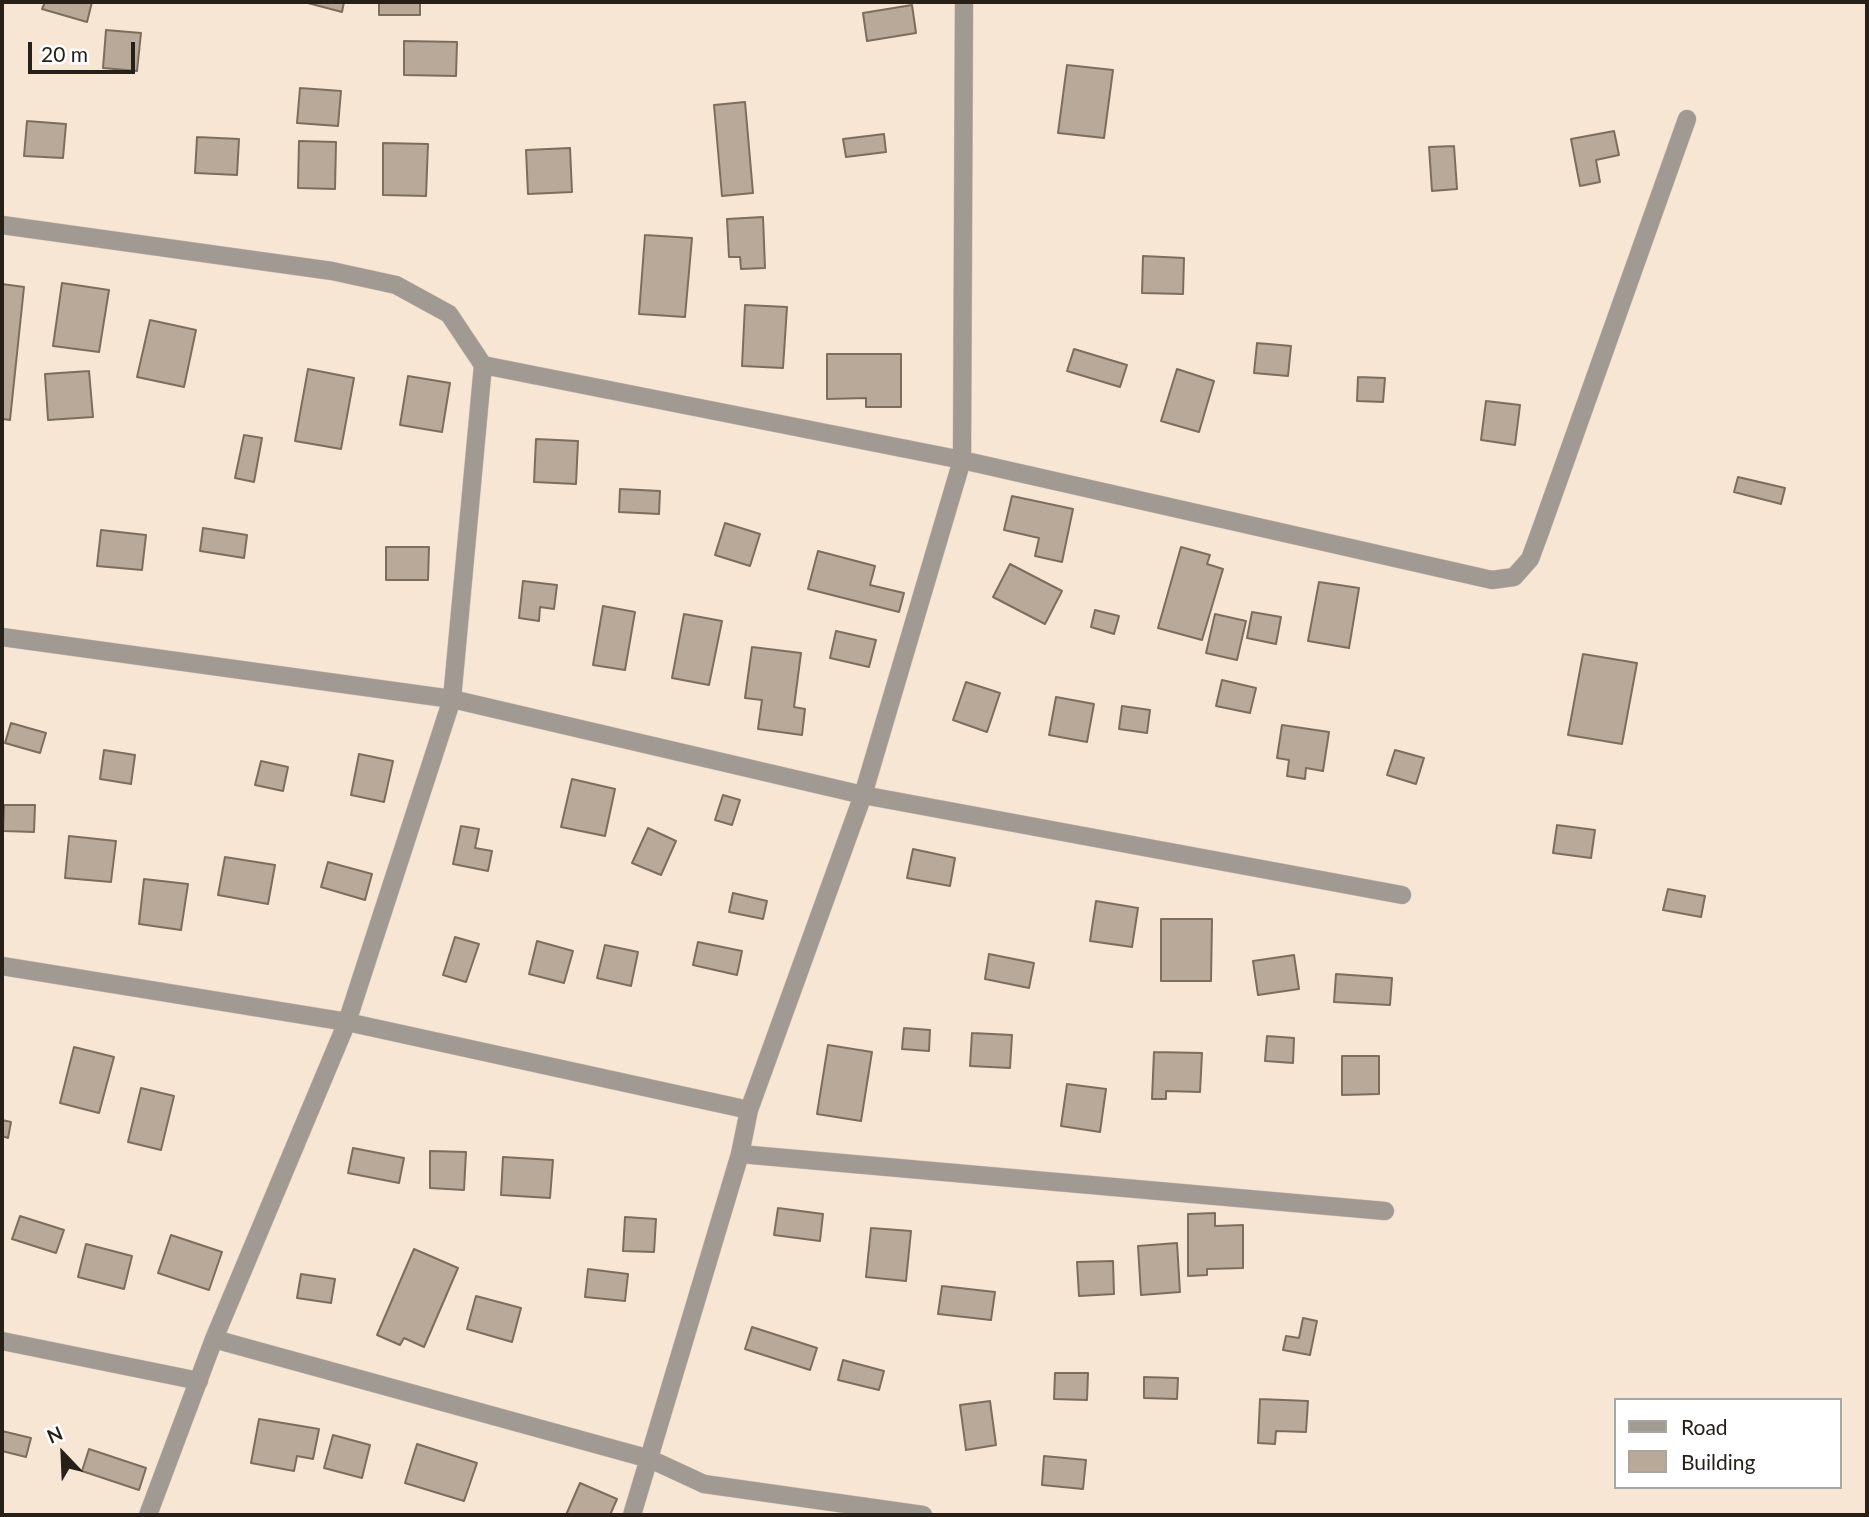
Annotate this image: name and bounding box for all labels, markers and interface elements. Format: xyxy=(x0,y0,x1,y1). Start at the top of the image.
scale bar xyxy=(32,28,138,72)
text: 20 m xyxy=(41,41,88,66)
legend xyxy=(1614,1398,1841,1489)
text: Road xyxy=(1681,1414,1728,1439)
north arrow xyxy=(28,1419,98,1489)
text: N xyxy=(43,1421,66,1448)
text: Building xyxy=(1681,1449,1756,1474)

